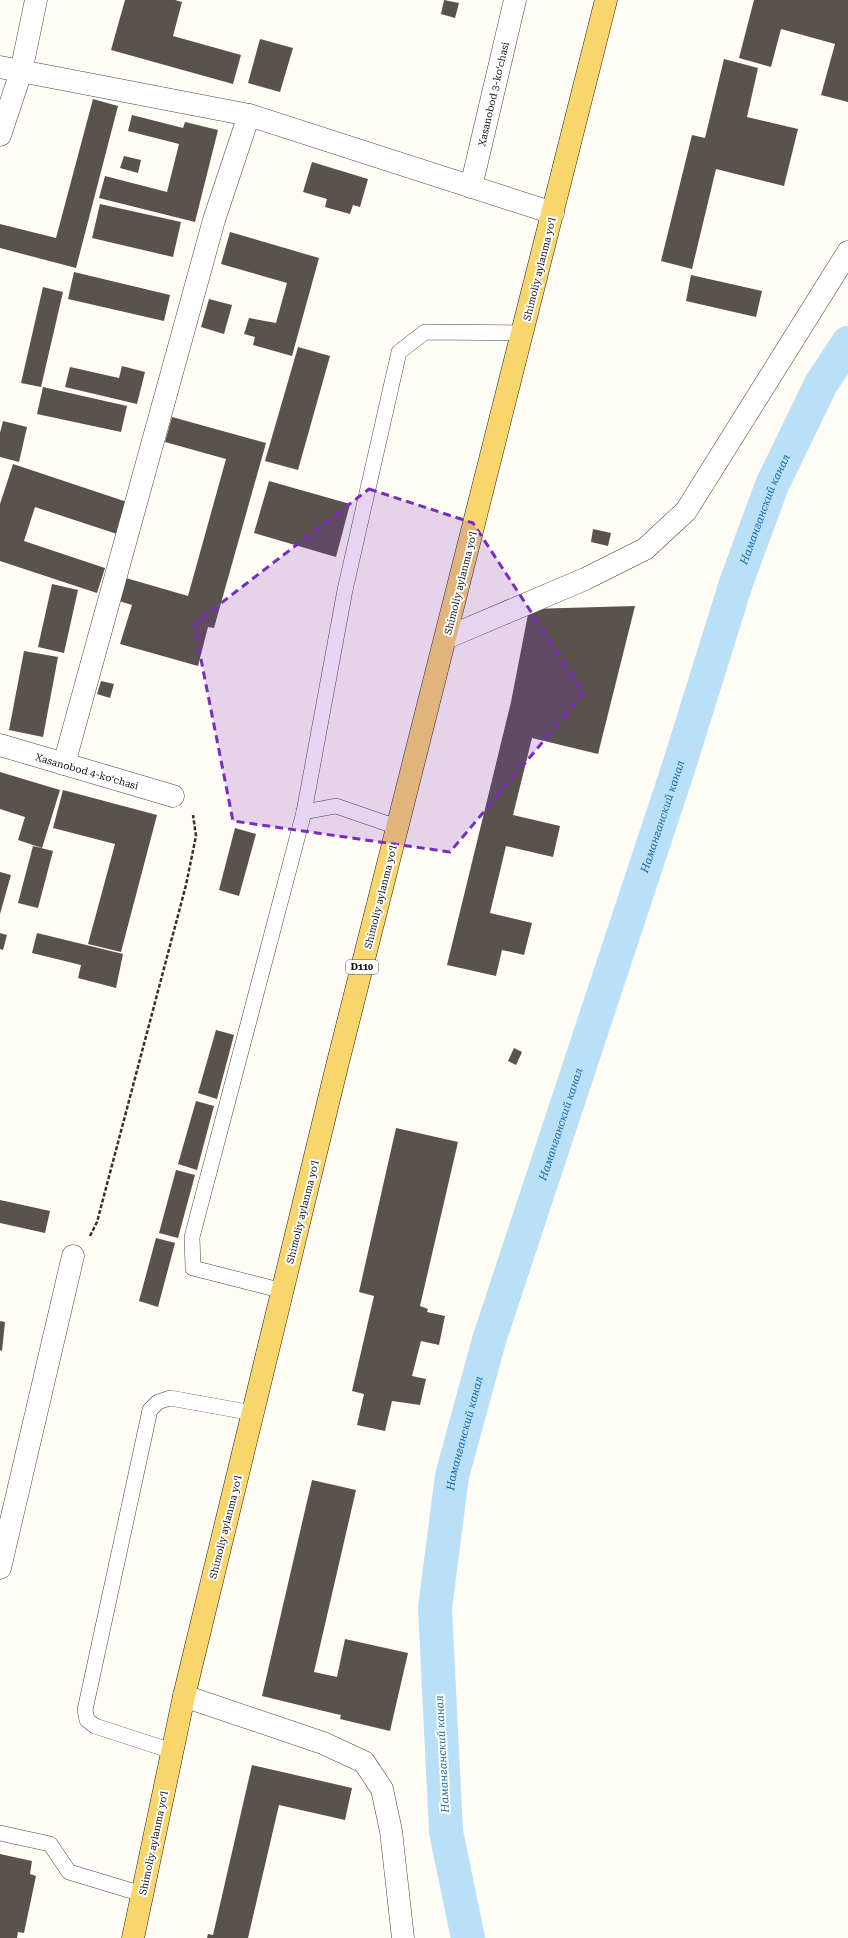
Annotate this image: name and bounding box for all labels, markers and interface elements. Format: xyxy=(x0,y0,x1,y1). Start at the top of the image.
street label: Xasanobod 3-koʻchasi xyxy=(476,41,511,147)
street label: Shimoliy aylanma yoʻl xyxy=(521,216,558,322)
water label: Наманганский канал xyxy=(737,452,793,567)
street label: Shimoliy aylanma yoʻl xyxy=(442,530,479,636)
street label: Xasanobod 4-koʻchasi xyxy=(34,751,140,791)
water label: Наманганский канал xyxy=(638,759,687,875)
street label: Shimoliy aylanma yoʻl xyxy=(362,844,399,950)
road number: D110 xyxy=(346,960,378,974)
water label: Наманганский канал xyxy=(536,1066,586,1183)
street label: Shimoliy aylanma yoʻl xyxy=(284,1159,321,1265)
water label: Наманганский канал xyxy=(444,1375,486,1492)
street label: Shimoliy aylanma yoʻl xyxy=(207,1474,244,1580)
water label: Наманганский канал xyxy=(433,1695,452,1814)
street label: Shimoliy aylanma yoʻl xyxy=(137,1790,170,1896)

